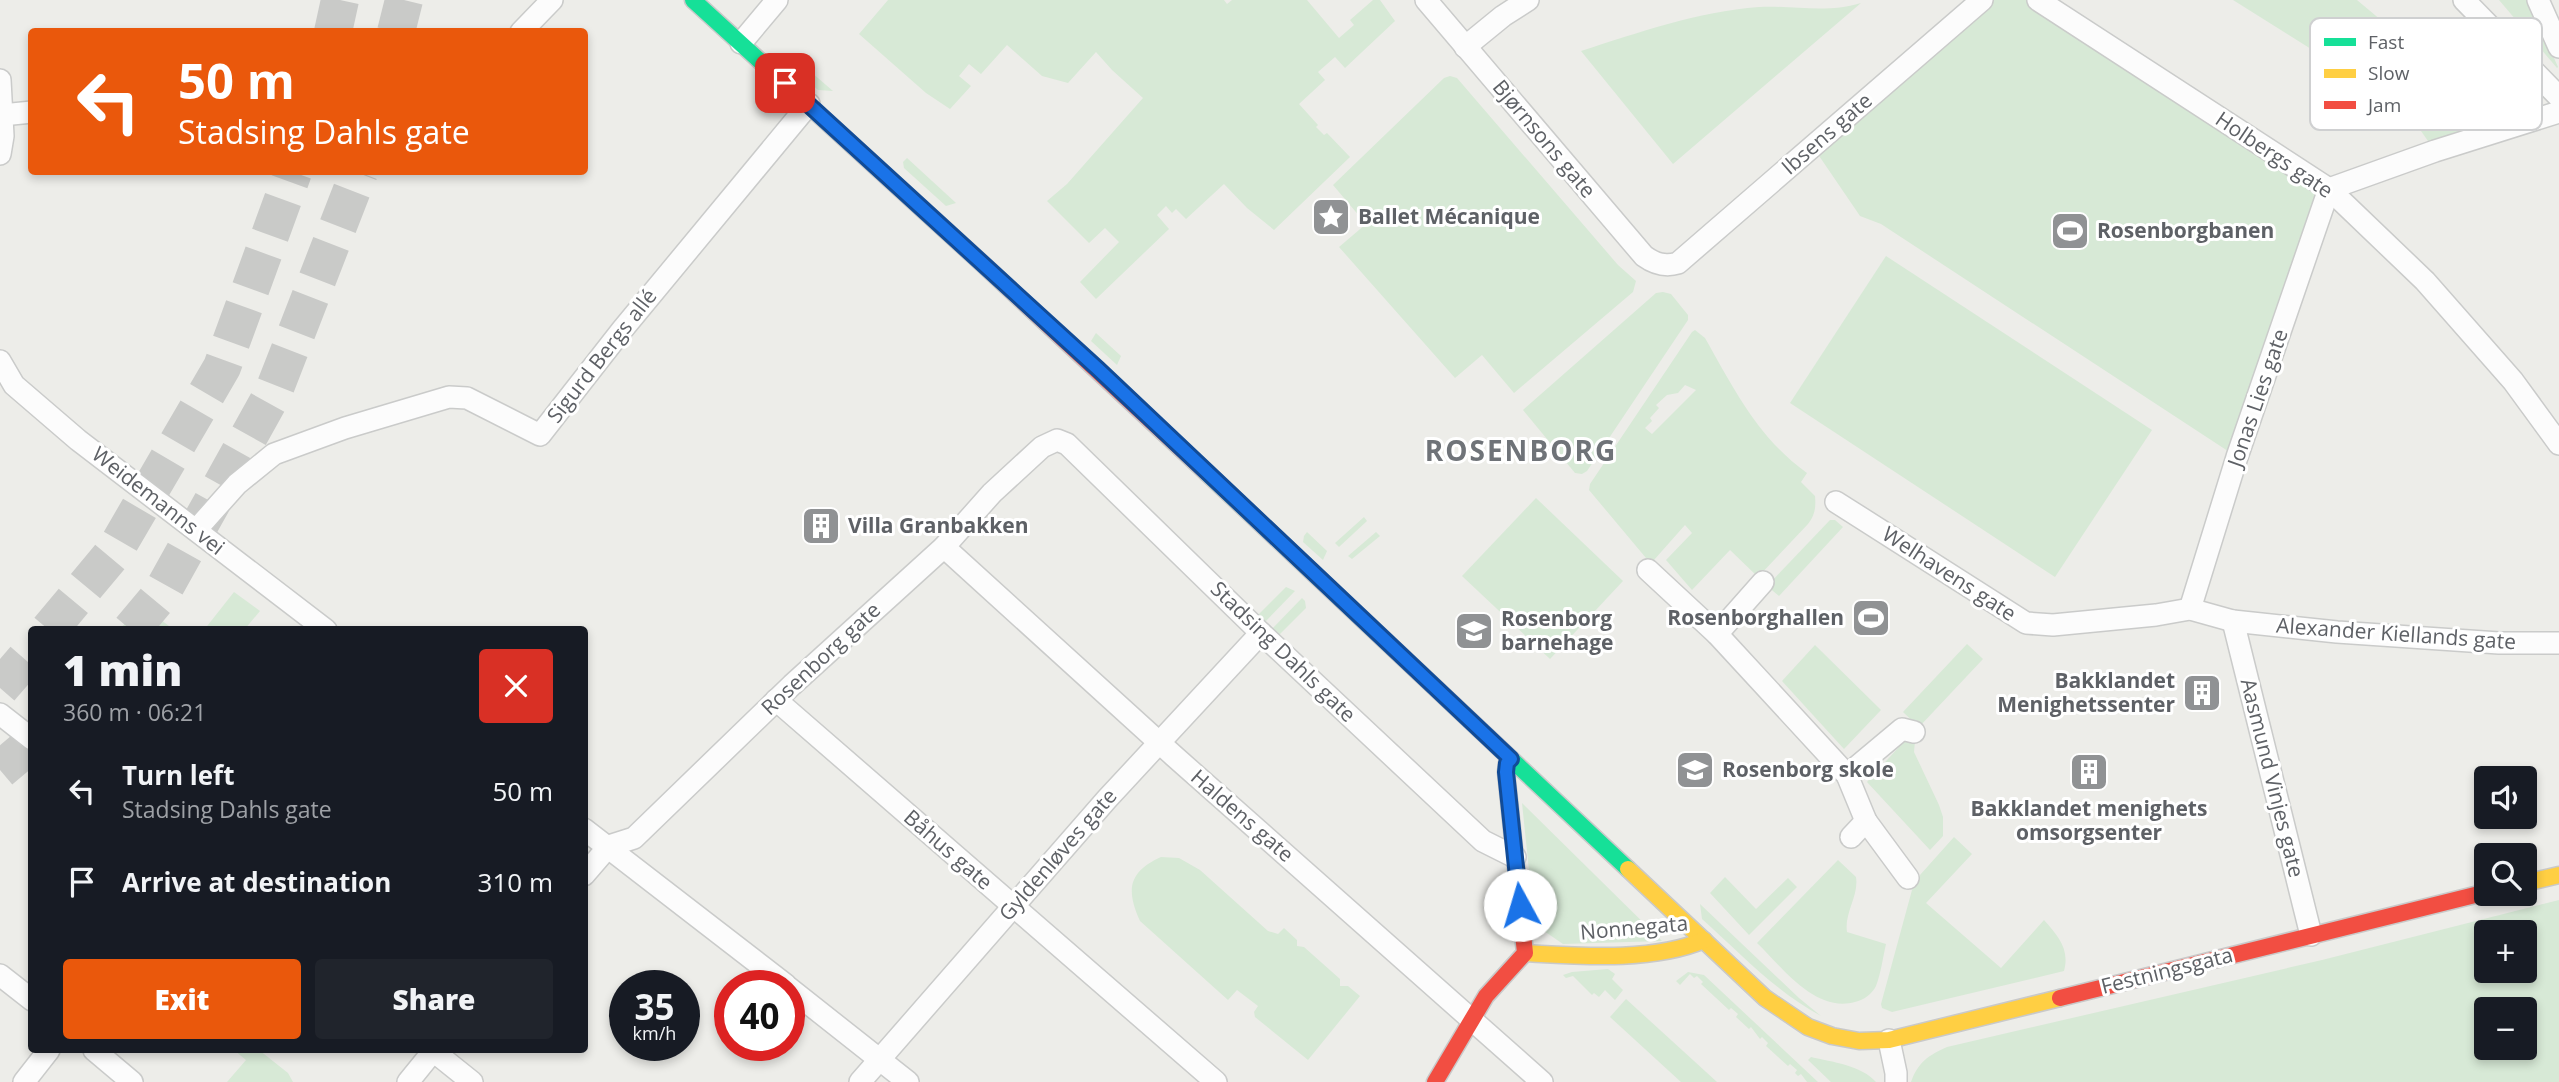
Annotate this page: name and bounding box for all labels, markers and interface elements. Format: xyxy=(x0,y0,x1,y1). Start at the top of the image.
legend xyxy=(2310,18,2542,130)
text: Fast xyxy=(2368,29,2404,55)
text: 50 m xyxy=(178,47,295,113)
pin xyxy=(755,53,815,113)
icon: left xyxy=(63,56,154,147)
text: Slow xyxy=(2368,60,2410,86)
icon: arrive xyxy=(766,64,804,102)
street label: Bjørnsons gate xyxy=(1487,73,1603,203)
street label: Ibsens gate xyxy=(1775,86,1877,180)
text: Jam xyxy=(2366,92,2401,118)
street label: Holbergs gate xyxy=(2210,105,2339,204)
text: Stadsing Dahls gate xyxy=(178,110,470,153)
place icon: Ballet Mécanique xyxy=(1310,196,1352,238)
place label: Ballet Mécanique xyxy=(1358,202,1540,230)
sports icon: Rosenborgbanen xyxy=(2049,210,2091,252)
place label: Rosenborgbanen xyxy=(2097,216,2274,244)
street label: Sigurd Bergs allé xyxy=(540,283,662,428)
street label: Jonas Lies gate xyxy=(2220,325,2294,472)
district label: ROSENBORG xyxy=(1425,431,1617,469)
street label: Weidemanns vei xyxy=(87,440,231,561)
building icon: Villa Granbakken xyxy=(800,505,842,547)
place label: Villa Granbakken xyxy=(848,511,1028,539)
street label: Welhavens gate xyxy=(1877,519,2022,627)
street label: Stadsing Dahls gate xyxy=(1205,575,1362,728)
street label: Rosenborg gate xyxy=(755,596,886,721)
sports icon: Rosenborghallen xyxy=(1850,597,1892,639)
place label: Rosenborghallen xyxy=(1667,603,1844,631)
place label: Rosenborg barnehage xyxy=(1501,604,1613,656)
school or university icon: Rosenborg barnehage xyxy=(1453,610,1495,652)
street label: Alexander Kiellands gate xyxy=(2275,611,2517,655)
text: 1 min xyxy=(63,641,182,698)
button: close xyxy=(479,649,553,723)
place label: Bakklandet Menighetssenter xyxy=(1997,666,2175,718)
building icon: Bakklandet Menighetssenter xyxy=(2181,672,2223,714)
street label: Aasmund Vinjes gate xyxy=(2235,675,2311,880)
text: 360 m · 06:21 xyxy=(63,696,206,728)
school or university icon: Rosenborg skole xyxy=(1674,749,1716,791)
building icon: Bakklandet menighets omsorgsenter xyxy=(2068,751,2110,793)
place label: Rosenborg skole xyxy=(1722,755,1894,783)
text: Turn left xyxy=(122,757,234,793)
street label: Haldens gate xyxy=(1185,763,1300,868)
map controls xyxy=(2474,766,2537,1060)
button: sound xyxy=(2474,766,2537,829)
icon: left xyxy=(63,772,101,810)
text: 50 m xyxy=(492,773,553,809)
street label: Gyldenløves gate xyxy=(992,782,1122,926)
text: Stadsing Dahls gate xyxy=(122,793,332,825)
place label: Bakklandet menighets omsorgsenter xyxy=(1971,794,2207,846)
street label: Båhus gate xyxy=(898,803,999,896)
button: search xyxy=(2474,843,2537,906)
icon: arrive xyxy=(63,863,101,901)
text: Arrive at destination xyxy=(122,864,391,900)
text: 310 m xyxy=(478,864,553,900)
position arrow xyxy=(1483,868,1557,942)
street label: Nonnegata xyxy=(1579,908,1689,946)
button: + xyxy=(2474,920,2537,983)
street label: Festningsgata xyxy=(2098,940,2236,1000)
button: Exit xyxy=(63,959,301,1039)
button: Share xyxy=(315,959,553,1039)
speed limit sign: 40 xyxy=(714,970,805,1061)
text: 35 xyxy=(634,983,675,1030)
button: − xyxy=(2474,997,2537,1060)
text: km/h xyxy=(633,1021,676,1045)

